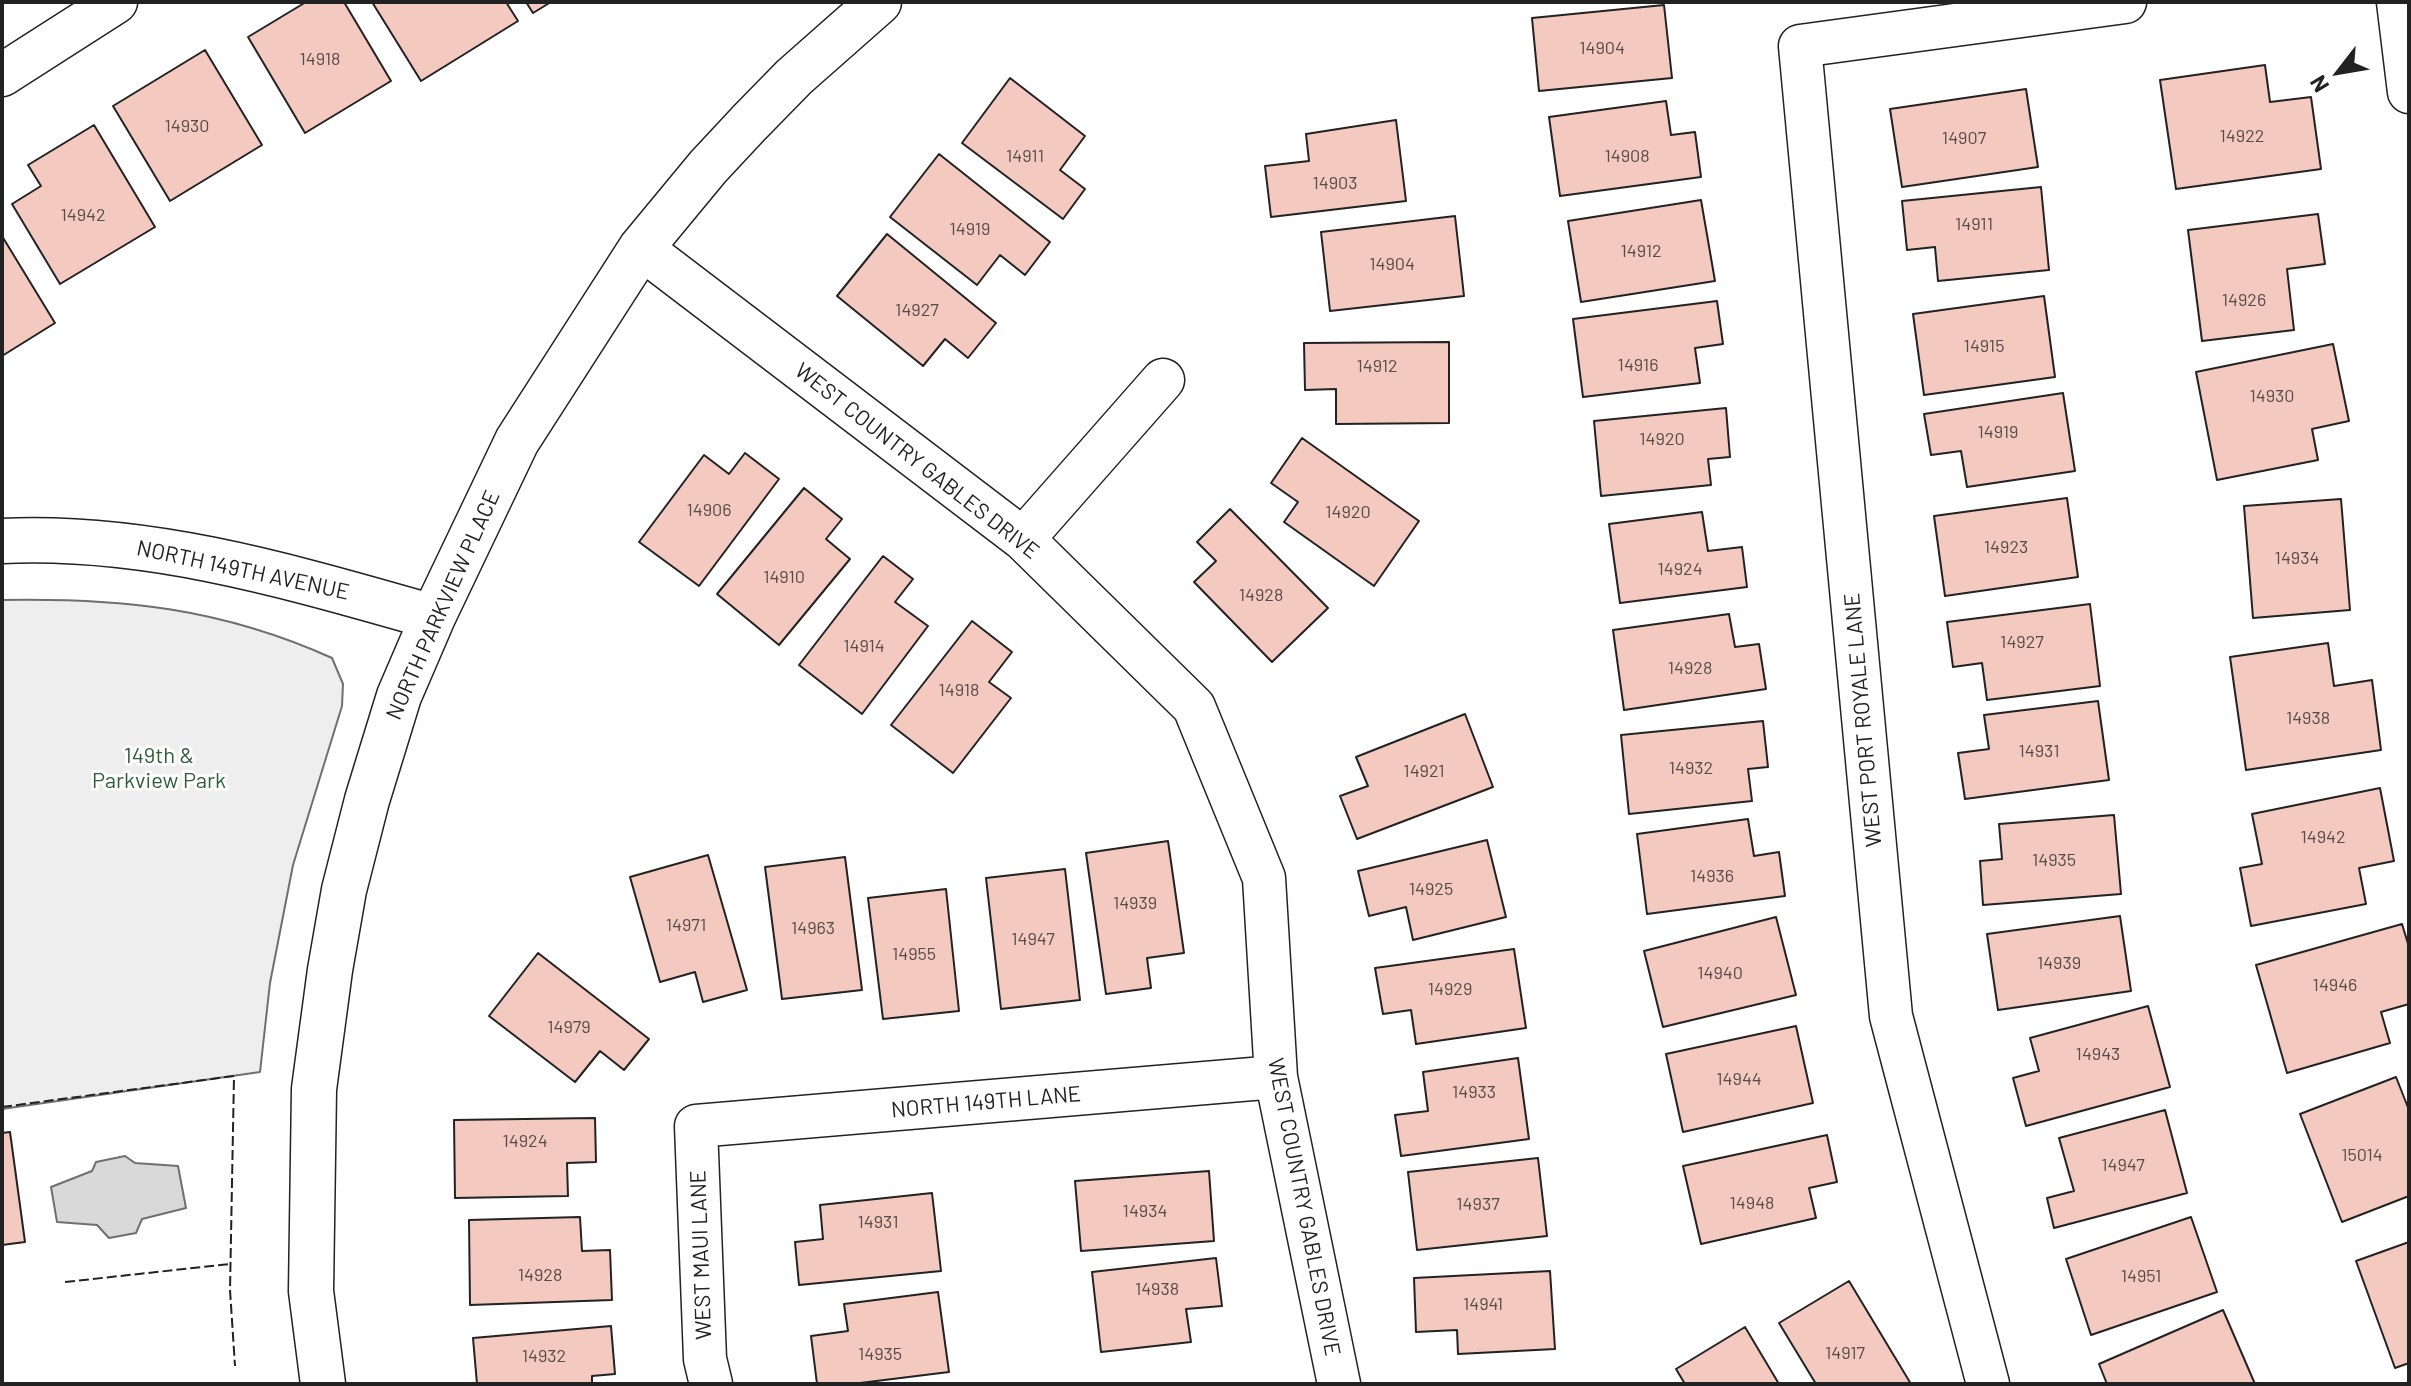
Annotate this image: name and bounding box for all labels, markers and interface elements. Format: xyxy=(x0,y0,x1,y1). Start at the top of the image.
north arrow xyxy=(2299,32,2379,112)
house number: 14904 xyxy=(1579,37,1625,59)
house number: 14918 xyxy=(300,48,340,70)
text: N xyxy=(2304,71,2333,97)
house number: 14930 xyxy=(164,115,210,137)
house number: 14922 xyxy=(2220,125,2264,147)
house number: 14907 xyxy=(1942,127,1986,149)
house number: 14911 xyxy=(1006,145,1044,167)
house number: 14908 xyxy=(1604,145,1650,167)
house number: 14903 xyxy=(1312,172,1358,194)
house number: 14942 xyxy=(60,204,106,226)
house number: 14911 xyxy=(1955,213,1993,235)
house number: 14919 xyxy=(950,218,990,240)
house number: 14912 xyxy=(1620,240,1662,262)
house number: 14904 xyxy=(1369,253,1415,275)
house number: 14926 xyxy=(2222,289,2266,311)
house number: 14927 xyxy=(895,299,939,321)
house number: 14915 xyxy=(1964,335,2004,357)
house number: 14916 xyxy=(1618,354,1658,376)
house number: 14912 xyxy=(1356,355,1398,377)
street label: WEST COUNTRY GABLES DRIVE xyxy=(790,357,1044,565)
house number: 14930 xyxy=(2249,385,2295,407)
house number: 14919 xyxy=(1978,421,2018,443)
house number: 14920 xyxy=(1639,428,1685,450)
street label: NORTH PARKVIEW PLACE xyxy=(380,486,506,724)
house number: 14906 xyxy=(686,499,732,521)
house number: 14920 xyxy=(1325,501,1371,523)
street label: NORTH 149TH AVENUE xyxy=(134,535,352,605)
house number: 14923 xyxy=(1984,536,2028,558)
house number: 14934 xyxy=(2275,547,2319,569)
house number: 14924 xyxy=(1657,558,1703,580)
house number: 14910 xyxy=(763,566,805,588)
house number: 14928 xyxy=(1239,584,1283,606)
street label: WEST PORT ROYALE LANE xyxy=(1839,592,1887,848)
house number: 14927 xyxy=(2000,631,2044,653)
house number: 14914 xyxy=(843,635,885,657)
house number: 14928 xyxy=(1668,657,1712,679)
house number: 14918 xyxy=(939,679,979,701)
house number: 14938 xyxy=(2286,707,2330,729)
house number: 14931 xyxy=(2018,740,2060,762)
park label: 149th & Parkview Park xyxy=(92,743,226,794)
house number: 14932 xyxy=(1669,757,1713,779)
house number: 14921 xyxy=(1403,760,1445,782)
house number: 14942 xyxy=(2300,826,2346,848)
house number: 14935 xyxy=(2032,849,2076,871)
house number: 14936 xyxy=(1690,865,1734,887)
house number: 14925 xyxy=(1409,878,1453,900)
house number: 14939 xyxy=(1113,892,1157,914)
house number: 14971 xyxy=(666,914,706,936)
house number: 14963 xyxy=(791,917,835,939)
house number: 14947 xyxy=(1011,928,1055,950)
house number: 14955 xyxy=(892,943,936,965)
house number: 14939 xyxy=(2037,952,2081,974)
house number: 14940 xyxy=(1697,962,1743,984)
house number: 14946 xyxy=(2313,974,2357,996)
house number: 14929 xyxy=(1428,978,1472,1000)
house number: 14979 xyxy=(547,1016,591,1038)
house number: 14943 xyxy=(2076,1043,2120,1065)
street label: WEST COUNTRY GABLES DRIVE xyxy=(1262,1056,1346,1358)
house number: 14944 xyxy=(1716,1068,1762,1090)
street label: NORTH 149TH LANE xyxy=(890,1081,1082,1123)
house number: 14933 xyxy=(1452,1081,1496,1103)
house number: 14924 xyxy=(502,1130,548,1152)
house number: 15014 xyxy=(2341,1144,2383,1166)
house number: 14947 xyxy=(2101,1154,2145,1176)
street label: WEST MAUI LANE xyxy=(685,1170,717,1340)
house number: 14948 xyxy=(1730,1192,1774,1214)
house number: 14937 xyxy=(1456,1193,1500,1215)
house number: 14934 xyxy=(1123,1200,1167,1222)
house number: 14931 xyxy=(857,1211,899,1233)
house number: 14928 xyxy=(518,1264,562,1286)
house number: 14951 xyxy=(2121,1265,2161,1287)
house number: 14938 xyxy=(1135,1278,1179,1300)
house number: 14941 xyxy=(1463,1293,1503,1315)
house number: 14917 xyxy=(1825,1342,1865,1364)
house number: 14935 xyxy=(858,1343,902,1365)
house number: 14932 xyxy=(522,1345,566,1367)

